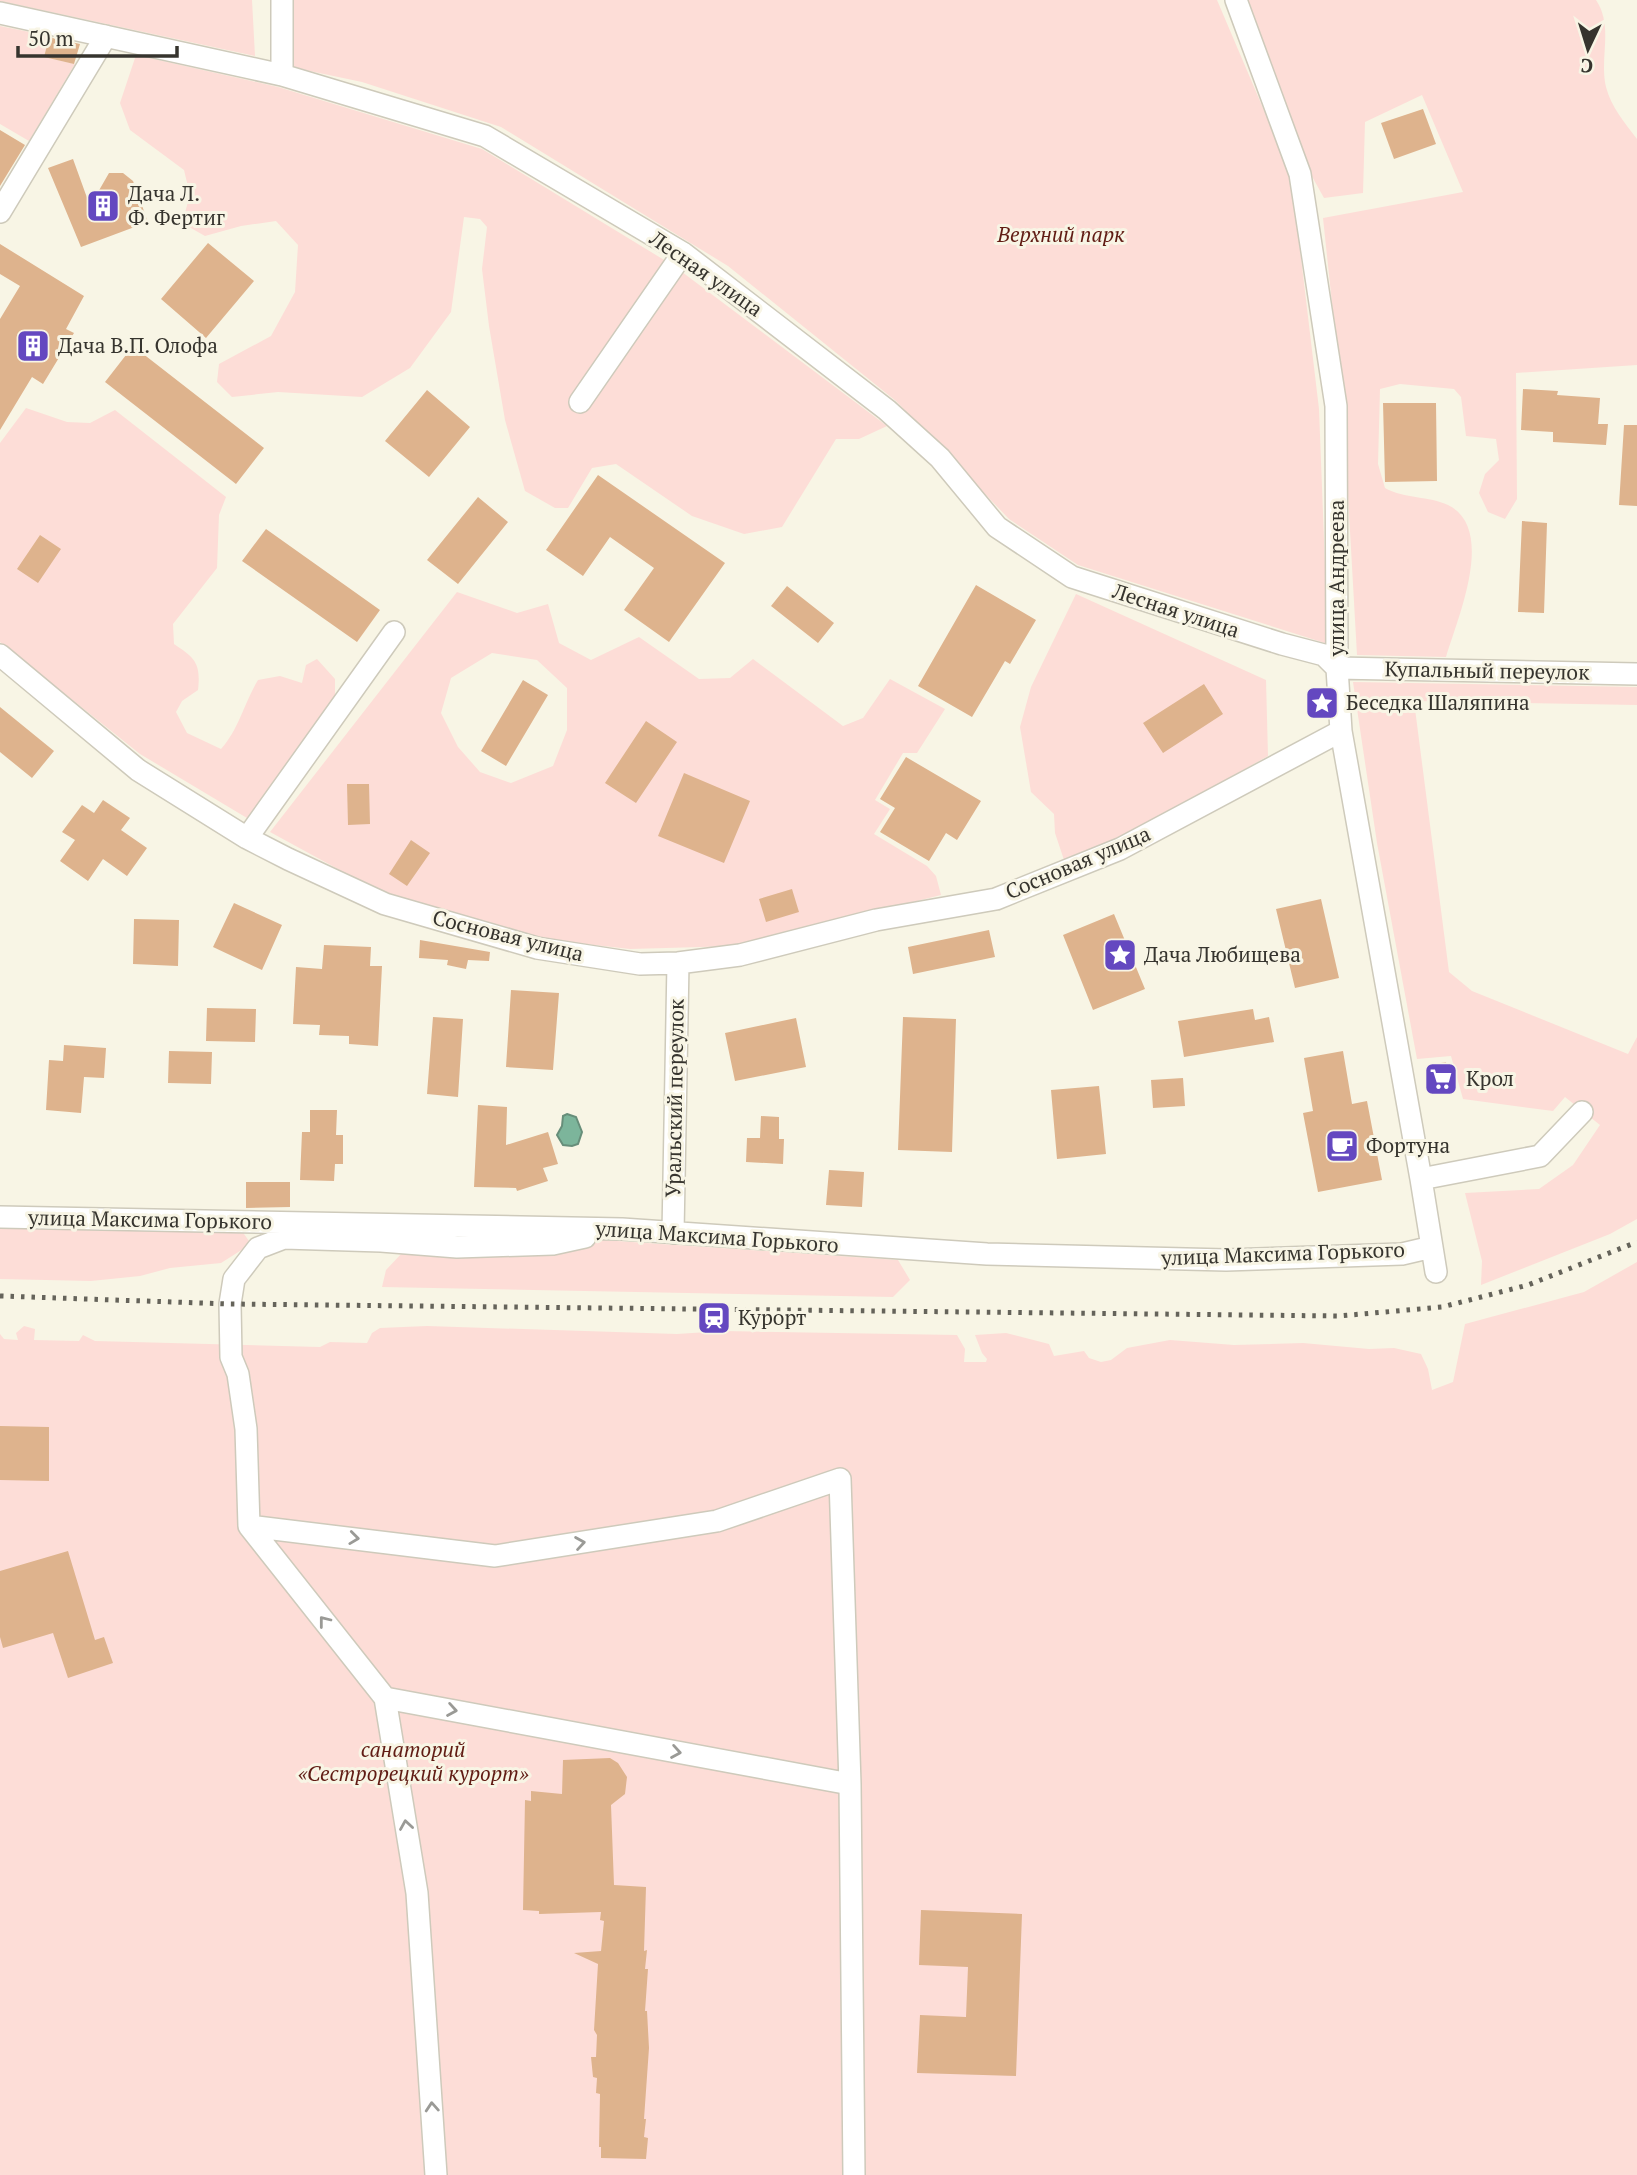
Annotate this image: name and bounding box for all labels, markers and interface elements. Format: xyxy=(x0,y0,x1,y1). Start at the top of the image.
scale bar xyxy=(18,14,177,58)
north arrow xyxy=(1553,14,1623,84)
text: 50 m xyxy=(28,24,74,52)
text: С xyxy=(1580,54,1594,79)
place label: Дача Л. Ф. Фертиг xyxy=(128,179,225,231)
building icon: Дача Л. Ф. Фертиг xyxy=(84,187,122,225)
park label: Верхний парк xyxy=(996,220,1125,248)
street label: Лесная улица xyxy=(644,223,769,323)
building icon: Дача В.П. Олофа xyxy=(14,327,52,365)
place label: Дача В.П. Олофа xyxy=(58,331,218,359)
street label: улица Андреева xyxy=(1322,499,1350,657)
street label: Лесная улица xyxy=(1108,576,1244,644)
street label: Купальный переулок xyxy=(1384,654,1590,686)
place icon: Беседка Шаляпина xyxy=(1303,684,1341,722)
place label: Беседка Шаляпина xyxy=(1346,688,1530,716)
street label: Сосновая улица xyxy=(1001,819,1155,905)
street label: Сосновая улица xyxy=(430,903,587,967)
place icon: Дача Любищева xyxy=(1101,936,1139,974)
place label: Дача Любищева xyxy=(1144,940,1301,968)
street label: Уральский переулок xyxy=(658,998,690,1198)
supermarket icon: Крол xyxy=(1422,1060,1460,1098)
place label: Крол xyxy=(1466,1064,1514,1092)
cafe icon: Фортуна xyxy=(1323,1127,1361,1165)
place label: Фортуна xyxy=(1366,1131,1451,1159)
street label: улица Максима Горького xyxy=(27,1203,272,1235)
street label: улица Максима Горького xyxy=(593,1213,840,1258)
street label: улица Максима Горького xyxy=(1160,1235,1405,1271)
station icon: Курорт xyxy=(695,1299,733,1337)
place label: Курорт xyxy=(738,1303,806,1331)
one-way arrow xyxy=(348,1531,360,1546)
one-way arrow xyxy=(574,1536,585,1551)
one-way arrow xyxy=(320,1616,332,1629)
one-way arrow xyxy=(446,1702,458,1717)
park label: санаторий «Сестрорецкий курорт» xyxy=(297,1735,529,1787)
one-way arrow xyxy=(670,1743,682,1758)
one-way arrow xyxy=(399,1819,414,1831)
one-way arrow xyxy=(424,2101,439,2112)

